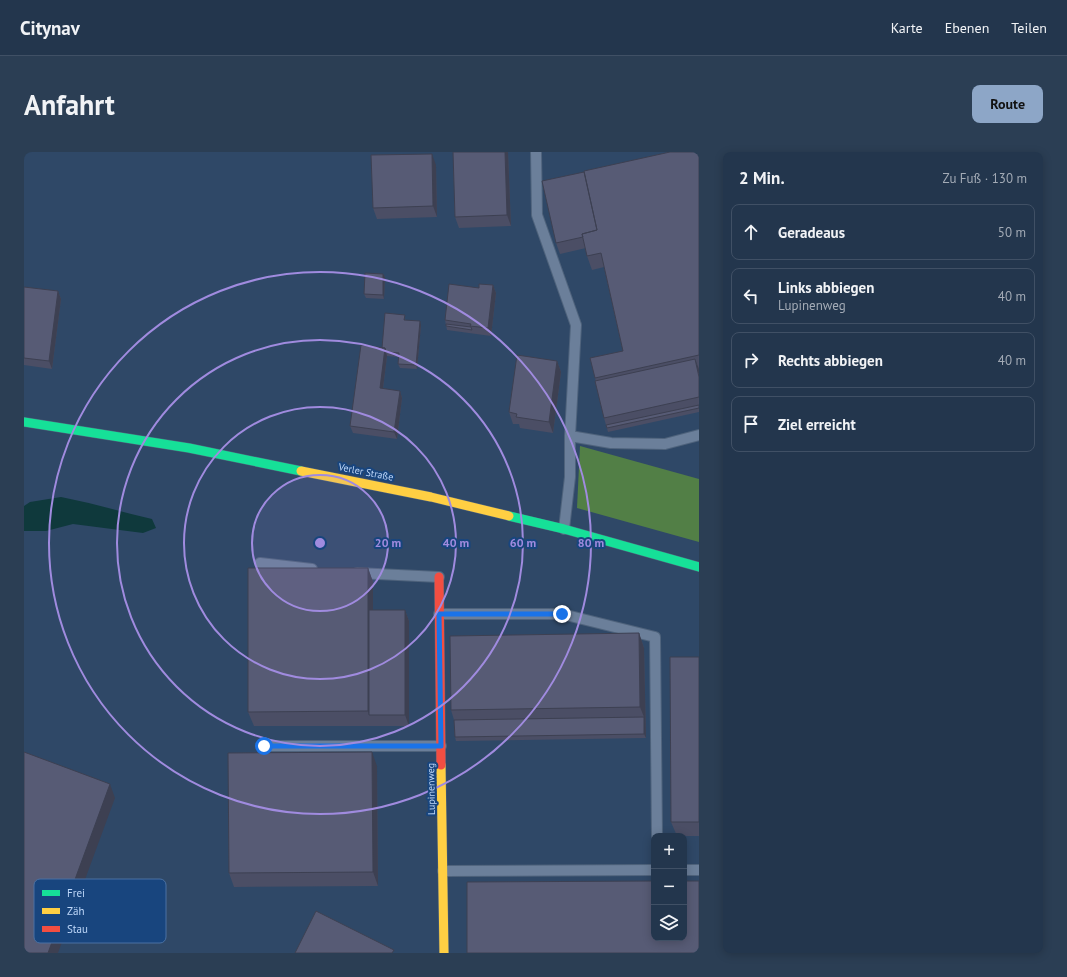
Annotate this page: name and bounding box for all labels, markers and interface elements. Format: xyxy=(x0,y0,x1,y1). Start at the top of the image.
text: Citynav xyxy=(20,16,80,40)
text: Karte xyxy=(891,19,923,37)
text: Ebenen xyxy=(945,19,989,37)
text: Teilen xyxy=(1011,19,1047,37)
button: Route xyxy=(972,85,1043,123)
text: Anfahrt xyxy=(24,86,115,123)
text: 2 Min. xyxy=(739,167,785,189)
text: Zu Fuß · 130 m xyxy=(943,170,1027,187)
icon: ahead xyxy=(740,221,762,243)
text: Geradeaus xyxy=(778,223,845,242)
text: 50 m xyxy=(998,224,1026,241)
text: Links abbiegen xyxy=(778,278,874,297)
icon: left xyxy=(740,285,762,307)
text: 40 m xyxy=(998,288,1026,305)
text: Lupinenweg xyxy=(778,297,846,314)
icon: right xyxy=(740,349,762,371)
text: Rechts abbiegen xyxy=(778,351,883,370)
text: 40 m xyxy=(998,352,1026,369)
icon: arrive xyxy=(740,413,762,435)
text: Ziel erreicht xyxy=(778,415,856,434)
street label: Verler Straße xyxy=(336,460,395,484)
text: 20 m xyxy=(375,535,401,550)
text: 40 m xyxy=(443,535,469,550)
text: 60 m xyxy=(510,535,536,550)
text: 80 m xyxy=(578,535,604,550)
centre of rings xyxy=(313,536,327,550)
route end xyxy=(553,605,571,623)
route start xyxy=(255,737,273,755)
street label: Lupinenweg xyxy=(424,763,438,815)
map controls xyxy=(651,833,687,941)
button: + xyxy=(651,833,687,869)
button: − xyxy=(651,869,687,905)
legend xyxy=(34,879,166,943)
text: Frei xyxy=(67,886,85,900)
text: Zäh xyxy=(67,904,84,918)
button: layers xyxy=(651,905,687,941)
text: Stau xyxy=(67,922,88,936)

